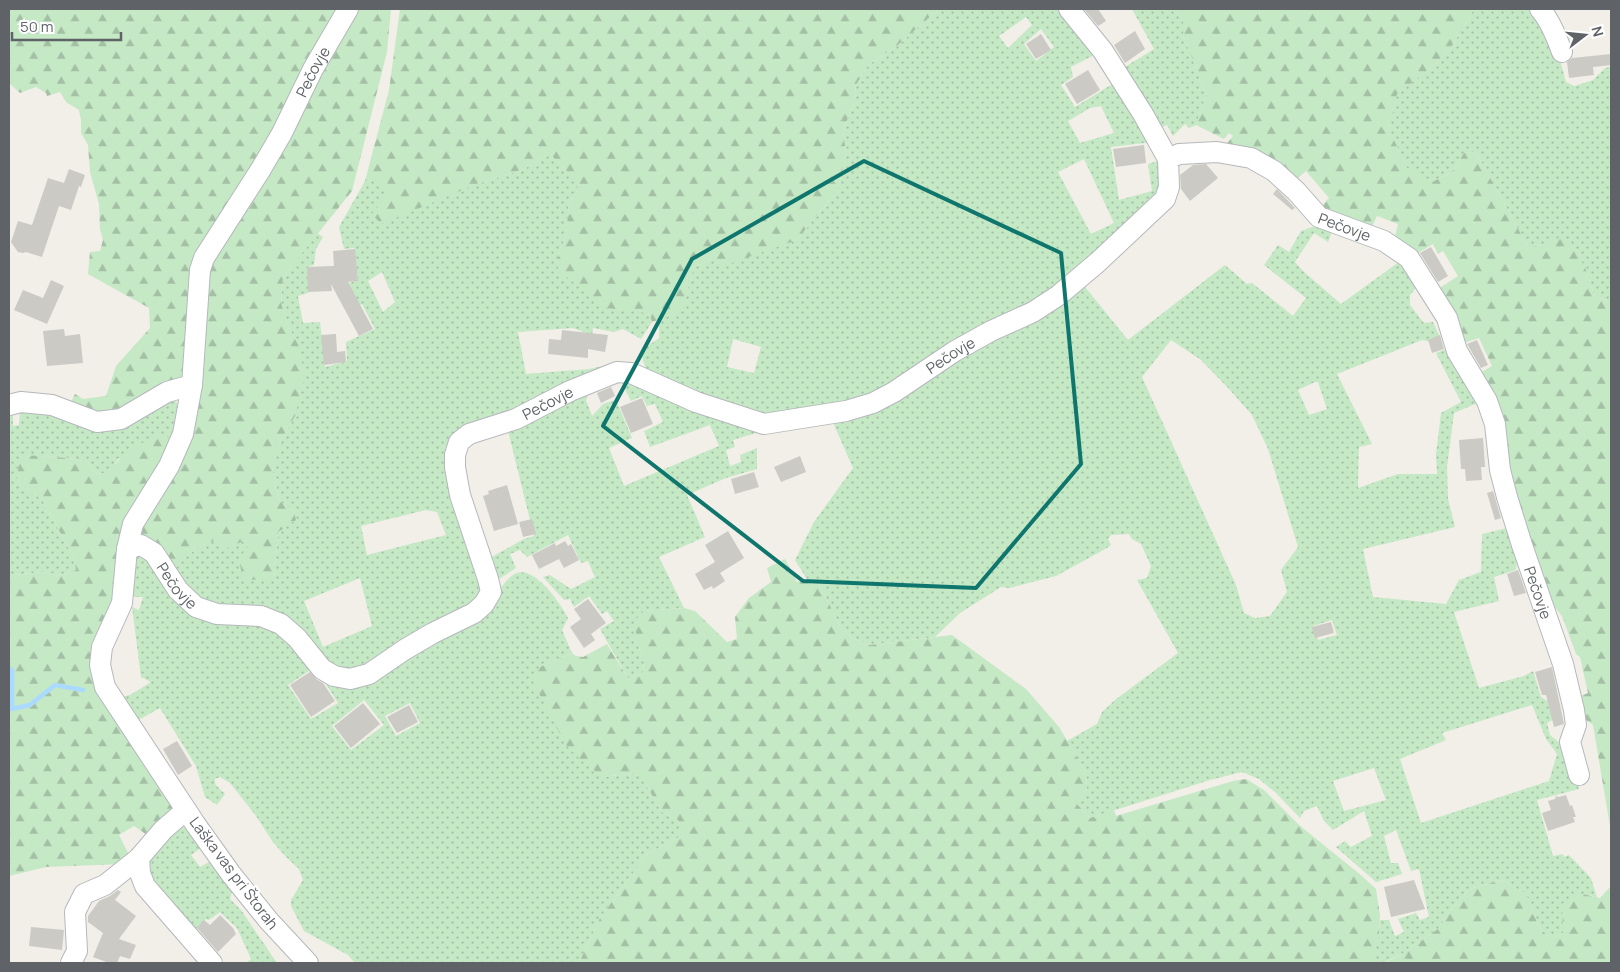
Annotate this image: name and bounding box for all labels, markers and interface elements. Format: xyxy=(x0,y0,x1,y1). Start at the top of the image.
scale bar xyxy=(12,10,121,42)
north arrow xyxy=(1560,10,1610,60)
text: 50 m xyxy=(20,16,54,37)
text: N xyxy=(1587,24,1608,39)
street label: Pečovje xyxy=(290,42,335,101)
street label: Pečovje xyxy=(1315,207,1374,246)
street label: Pečovje xyxy=(922,331,979,378)
street label: Pečovje xyxy=(519,381,577,425)
street label: Pečovje xyxy=(152,558,202,614)
street label: Pečovje xyxy=(1520,563,1557,622)
street label: Laška vas pri Štorah xyxy=(185,812,283,934)

